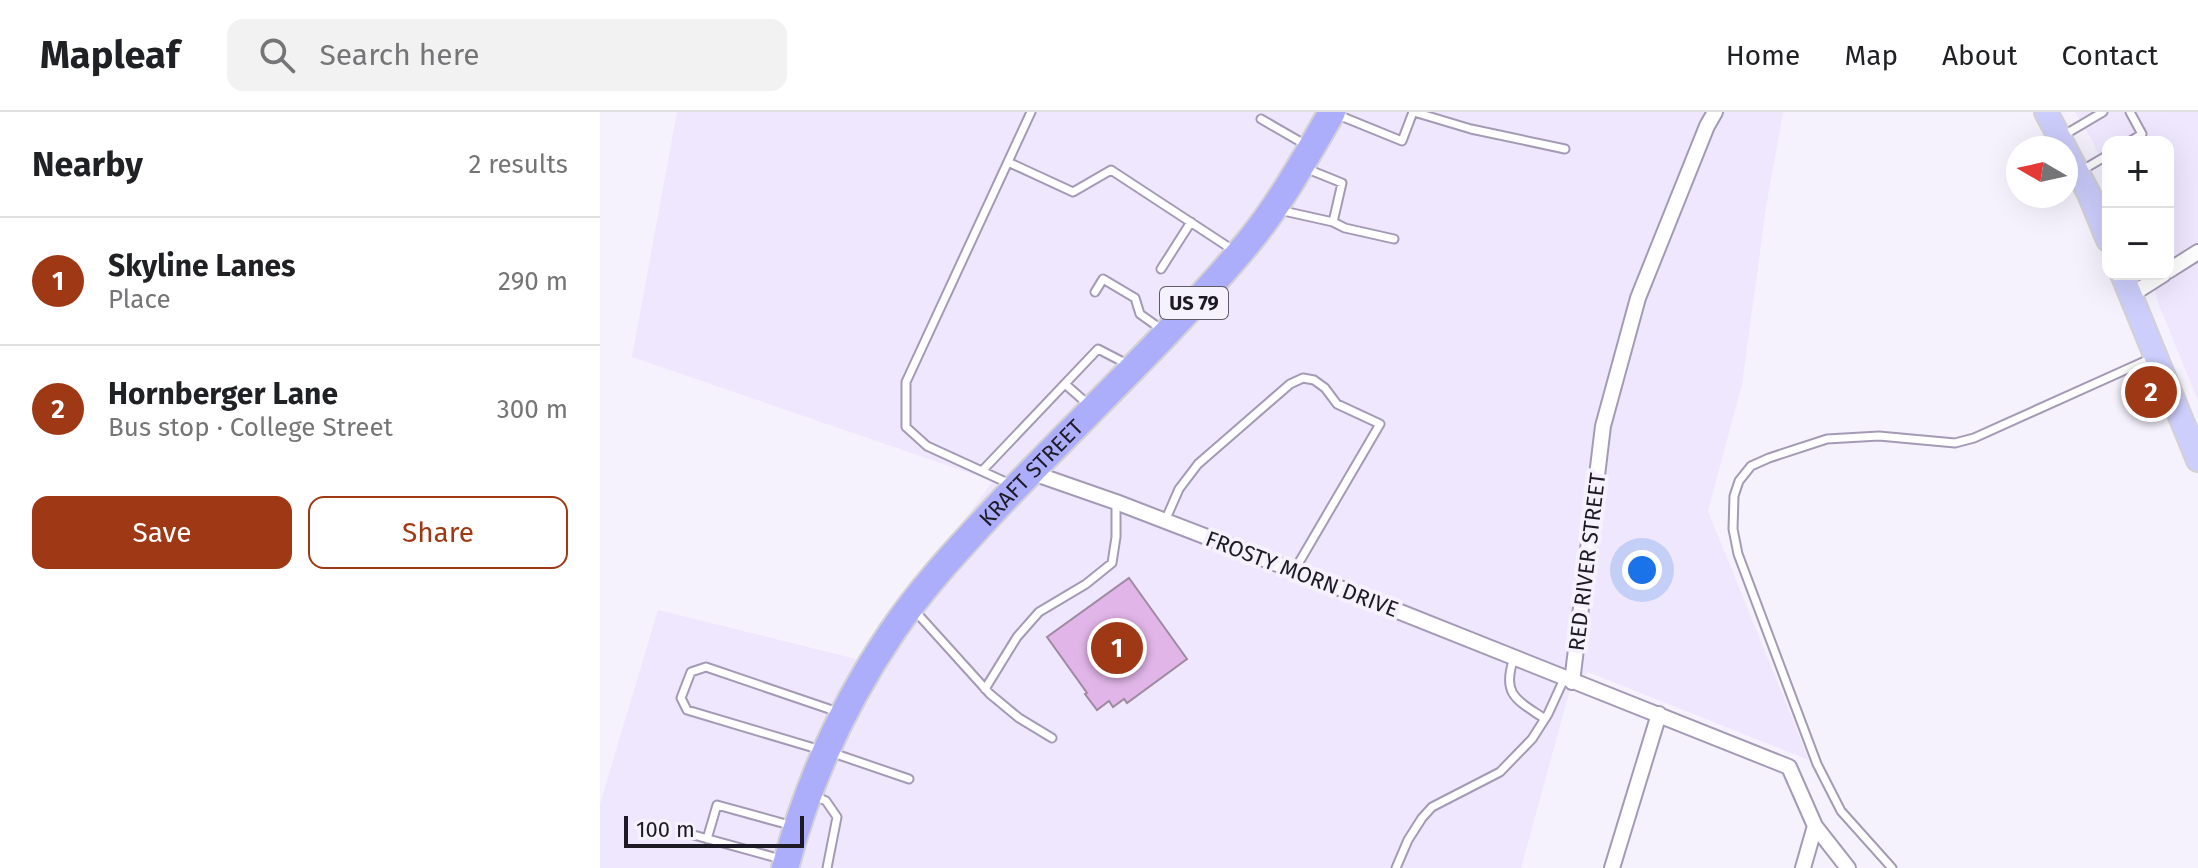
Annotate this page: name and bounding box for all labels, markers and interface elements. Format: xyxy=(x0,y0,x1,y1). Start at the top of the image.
search box xyxy=(227,19,787,91)
text: Mapleaf xyxy=(40,32,179,78)
icon: search xyxy=(255,33,299,77)
text: Search here xyxy=(319,37,480,73)
text: Home xyxy=(1726,39,1800,72)
text: Map xyxy=(1844,39,1898,72)
text: About xyxy=(1942,39,2017,72)
text: Contact xyxy=(2061,39,2158,72)
north arrow xyxy=(2006,136,2078,208)
map controls xyxy=(2102,136,2174,280)
button: + xyxy=(2102,136,2174,208)
text: Nearby xyxy=(32,144,143,185)
text: 2 results xyxy=(468,149,568,180)
button: − xyxy=(2102,208,2174,280)
text: Skyline Lanes xyxy=(108,248,296,284)
text: 1 xyxy=(52,266,64,297)
text: 290 m xyxy=(498,266,568,297)
text: Place xyxy=(108,284,171,315)
road number: US 79 xyxy=(1160,287,1228,319)
pin: 2 xyxy=(2125,362,2177,422)
text: Hornberger Lane xyxy=(108,376,338,412)
text: 2 xyxy=(51,394,65,425)
text: 300 m xyxy=(497,394,568,425)
text: Bus stop · College Street xyxy=(108,412,393,443)
street label: KRAFT STREET xyxy=(973,413,1089,531)
street label: RED RIVER STREET xyxy=(1563,471,1611,653)
button: Save xyxy=(32,496,292,569)
button: Share xyxy=(308,496,568,569)
street label: FROSTY MORN DRIVE xyxy=(1202,525,1402,623)
your location xyxy=(1622,550,1662,590)
pin: 1 xyxy=(1091,618,1143,678)
scale bar xyxy=(624,812,804,848)
text: 100 m xyxy=(636,816,695,843)

